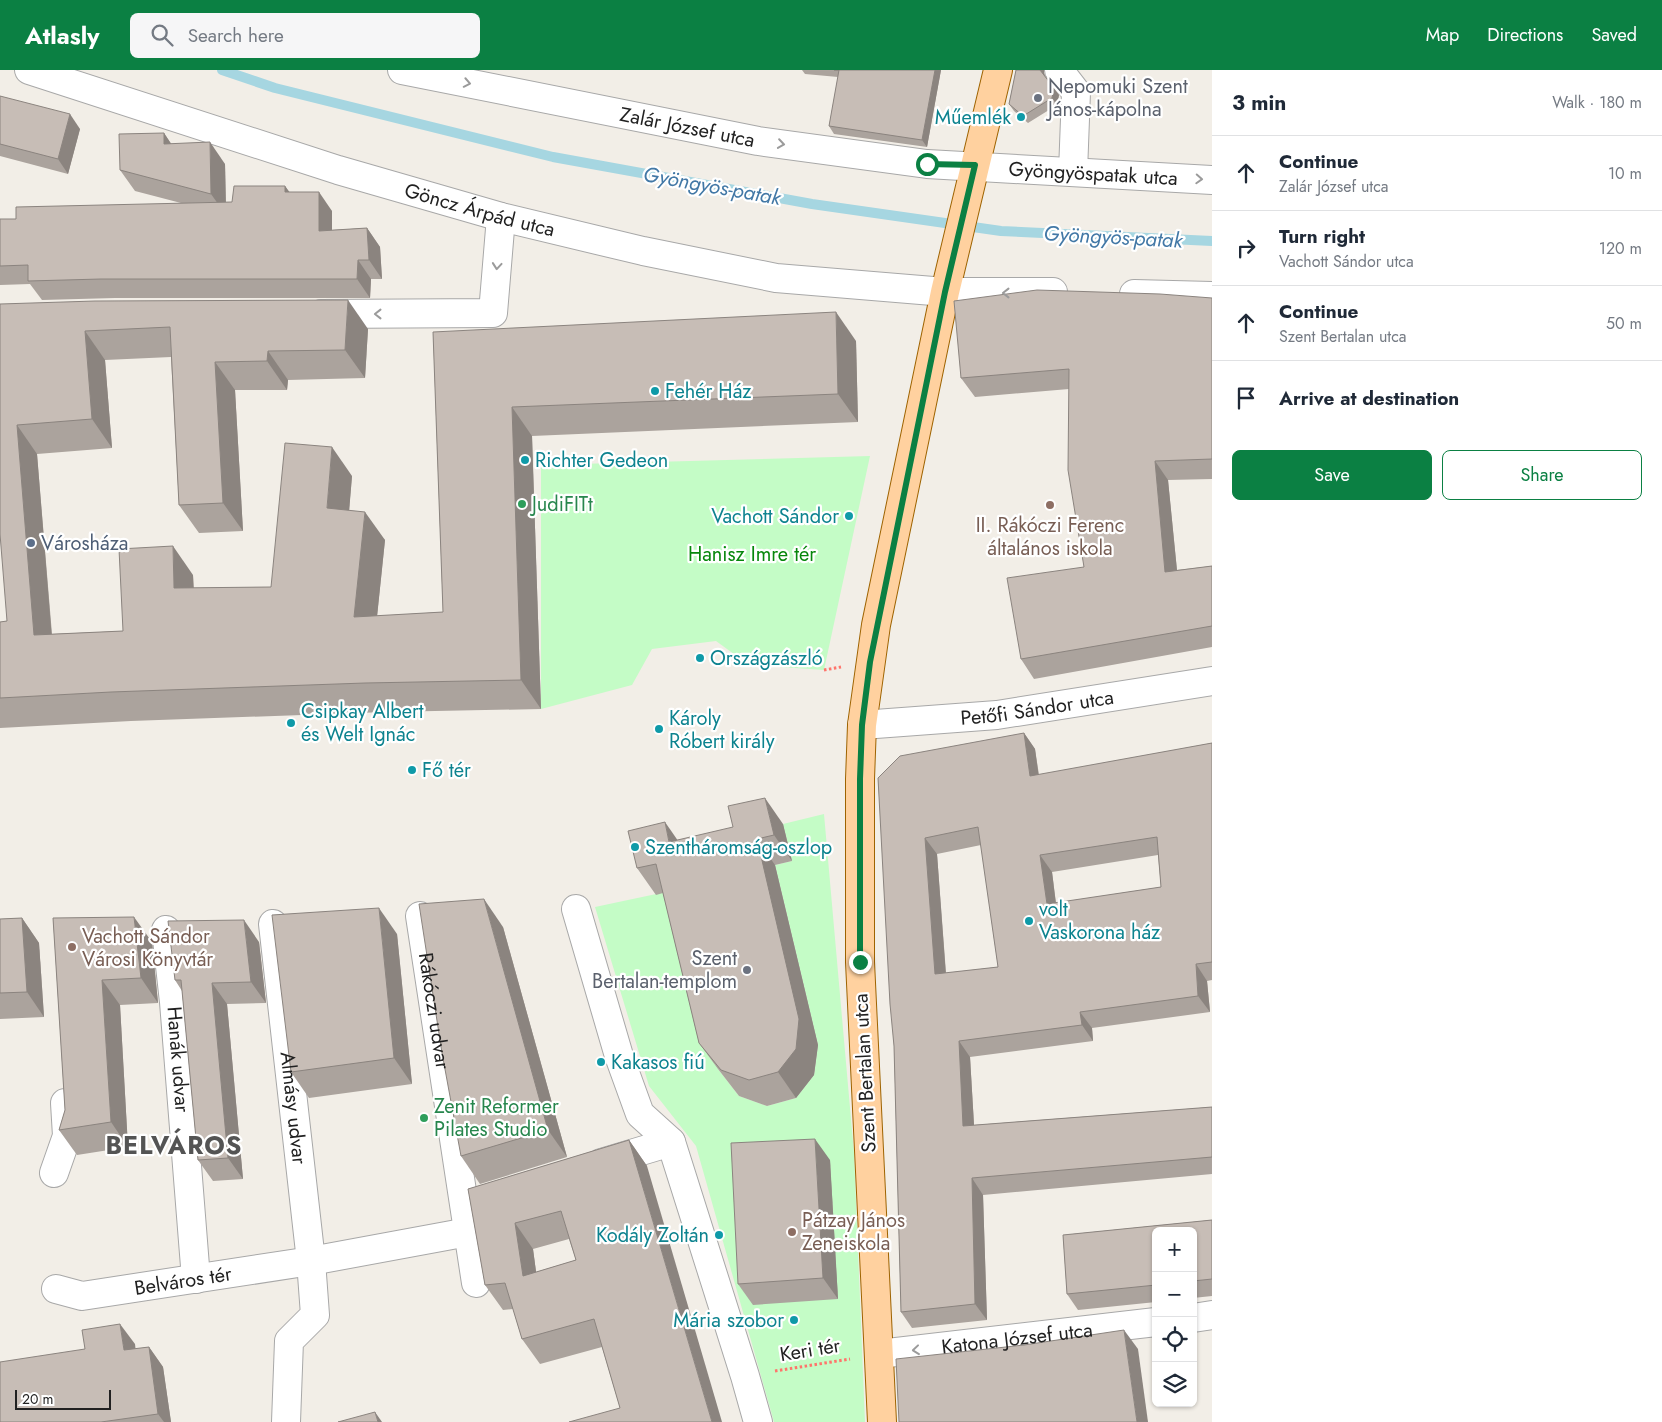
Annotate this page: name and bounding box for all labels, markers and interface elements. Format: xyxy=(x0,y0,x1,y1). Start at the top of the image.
search box xyxy=(130,13,480,58)
text: Atlasly xyxy=(25,18,100,53)
icon: search xyxy=(148,21,176,49)
text: Search here xyxy=(188,22,284,49)
text: Map xyxy=(1426,22,1459,48)
text: Directions xyxy=(1487,22,1563,48)
text: Saved xyxy=(1591,22,1637,48)
place label: Nepomuki Szent János-kápolna xyxy=(1045,72,1188,124)
one-way arrow xyxy=(462,77,471,88)
text: 3 min xyxy=(1232,88,1286,118)
text: Walk · 180 m xyxy=(1552,91,1642,114)
marker: Nepomuki Szent János-kápolna xyxy=(1032,92,1044,104)
street label: Zalár József utca xyxy=(617,99,757,155)
place label: Műemlék xyxy=(935,103,1011,132)
marker: Műemlék xyxy=(1015,111,1027,123)
one-way arrow xyxy=(777,138,785,149)
text: Continue xyxy=(1279,148,1358,175)
route start xyxy=(916,153,939,176)
street label: Gyöngyöspatak utca xyxy=(1008,154,1179,193)
water label: Gyöngyös-patak xyxy=(641,159,784,213)
icon: ahead xyxy=(1232,159,1260,187)
text: 10 m xyxy=(1608,162,1642,185)
one-way arrow xyxy=(1195,174,1203,185)
street label: Göncz Árpád utca xyxy=(401,175,558,244)
text: Zalár József utca xyxy=(1279,175,1389,198)
water label: Gyöngyös-patak xyxy=(1043,218,1184,256)
text: Turn right xyxy=(1279,223,1365,250)
icon: right xyxy=(1232,234,1260,262)
text: 120 m xyxy=(1599,237,1642,260)
text: Vachott Sándor utca xyxy=(1279,250,1414,273)
one-way arrow xyxy=(492,262,503,270)
one-way arrow xyxy=(1002,288,1010,298)
text: Continue xyxy=(1279,298,1358,325)
one-way arrow xyxy=(374,308,382,319)
icon: ahead xyxy=(1232,309,1260,337)
text: 50 m xyxy=(1606,312,1642,335)
text: Szent Bertalan utca xyxy=(1279,325,1407,348)
place label: Fehér Ház xyxy=(665,377,752,406)
icon: arrive xyxy=(1232,384,1260,412)
marker: Fehér Ház xyxy=(649,385,661,397)
text: Arrive at destination xyxy=(1279,385,1459,412)
place label: Richter Gedeon xyxy=(535,446,668,475)
button: Save xyxy=(1232,450,1432,500)
button: Share xyxy=(1442,450,1642,500)
marker: Richter Gedeon xyxy=(519,454,531,466)
place label: JudiFITt xyxy=(529,490,593,519)
marker: JudiFITt xyxy=(516,498,528,510)
marker: II. Rákóczi Ferenc általános iskola xyxy=(1044,499,1056,511)
place label: Vachott Sándor xyxy=(711,502,839,531)
marker: Vachott Sándor xyxy=(843,510,855,522)
place label: II. Rákóczi Ferenc általános iskola xyxy=(976,511,1124,563)
place label: Városháza xyxy=(41,529,128,558)
marker: Városháza xyxy=(25,537,37,549)
park label: Hanisz Imre tér xyxy=(688,540,816,569)
place label: Országzászló xyxy=(710,644,823,673)
marker: Országzászló xyxy=(694,652,706,664)
street label: Petőfi Sándor utca xyxy=(960,682,1116,732)
place label: Csipkay Albert és Welt Ignác xyxy=(301,697,424,749)
place label: Károly Róbert király xyxy=(669,704,775,756)
marker: Csipkay Albert és Welt Ignác xyxy=(285,717,297,729)
marker: Károly Róbert király xyxy=(653,723,665,735)
place label: Fő tér xyxy=(422,756,471,785)
marker: Fő tér xyxy=(406,764,418,776)
place label: Szentháromság-oszlop xyxy=(645,833,832,862)
marker: Szentháromság-oszlop xyxy=(629,841,641,853)
place label: volt Vaskorona ház xyxy=(1039,895,1160,947)
marker: volt Vaskorona ház xyxy=(1023,915,1035,927)
place label: Vachott Sándor Városi Könyvtár xyxy=(82,922,213,974)
marker: Vachott Sándor Városi Könyvtár xyxy=(66,941,78,953)
place label: Szent Bertalan-templom xyxy=(592,944,737,996)
street label: Rákóczi udvar xyxy=(411,951,458,1071)
route end xyxy=(849,951,872,974)
marker: Szent Bertalan-templom xyxy=(741,964,753,976)
street label: Szent Bertalan utca xyxy=(846,993,884,1153)
street label: Hanák udvar xyxy=(160,1005,197,1114)
place label: Kakasos fiú xyxy=(611,1048,705,1077)
street label: Almásy udvar xyxy=(273,1050,314,1166)
marker: Kakasos fiú xyxy=(595,1056,607,1068)
place label: Zenit Reformer Pilates Studio xyxy=(434,1092,559,1144)
marker: Zenit Reformer Pilates Studio xyxy=(418,1112,430,1124)
district label: BELVÁROS xyxy=(106,1127,242,1163)
place label: Pátzay János Zeneiskola xyxy=(802,1206,905,1258)
place label: Kodály Zoltán xyxy=(596,1221,709,1250)
marker: Pátzay János Zeneiskola xyxy=(786,1226,798,1238)
map controls xyxy=(1152,1227,1197,1407)
button: + xyxy=(1152,1227,1197,1272)
marker: Kodály Zoltán xyxy=(713,1229,725,1241)
street label: Belváros tér xyxy=(132,1259,234,1302)
button: − xyxy=(1152,1272,1197,1317)
place label: Mária szobor xyxy=(673,1306,784,1335)
marker: Mária szobor xyxy=(788,1314,800,1326)
street label: Katona József utca xyxy=(940,1315,1094,1361)
button: locate xyxy=(1152,1317,1197,1362)
street label: Keri tér xyxy=(778,1331,843,1369)
one-way arrow xyxy=(912,1344,920,1355)
button: layers xyxy=(1152,1362,1197,1407)
scale bar xyxy=(15,1387,111,1410)
text: 20 m xyxy=(22,1389,54,1409)

